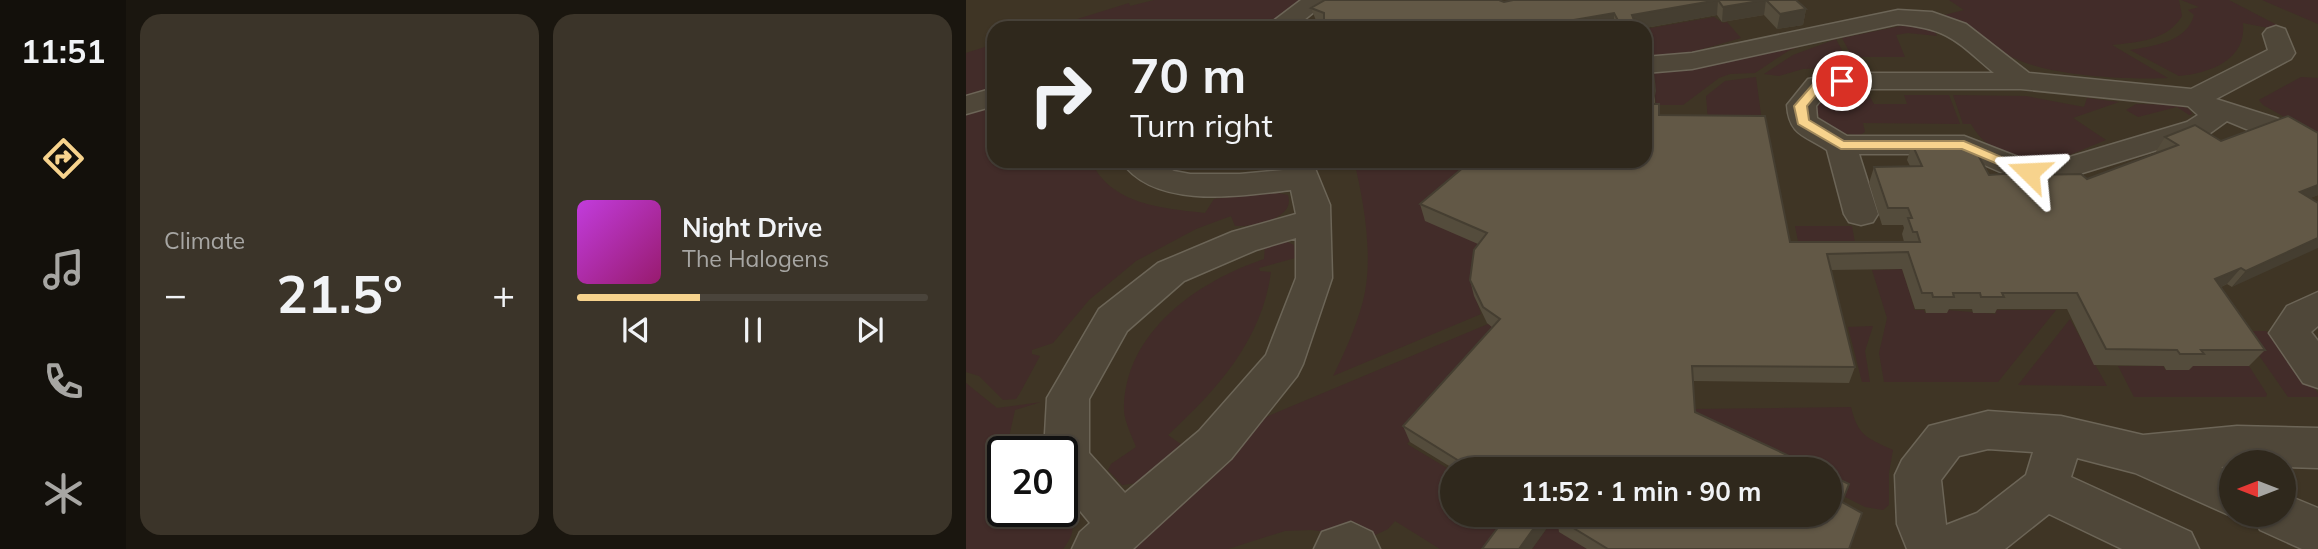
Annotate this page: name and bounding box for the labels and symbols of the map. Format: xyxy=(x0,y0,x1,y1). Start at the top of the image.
pin xyxy=(1812,51,1872,111)
position arrow xyxy=(1992,135,2066,209)
speed limit sign: 20 xyxy=(987,436,1078,527)
north arrow xyxy=(2219,450,2296,527)

